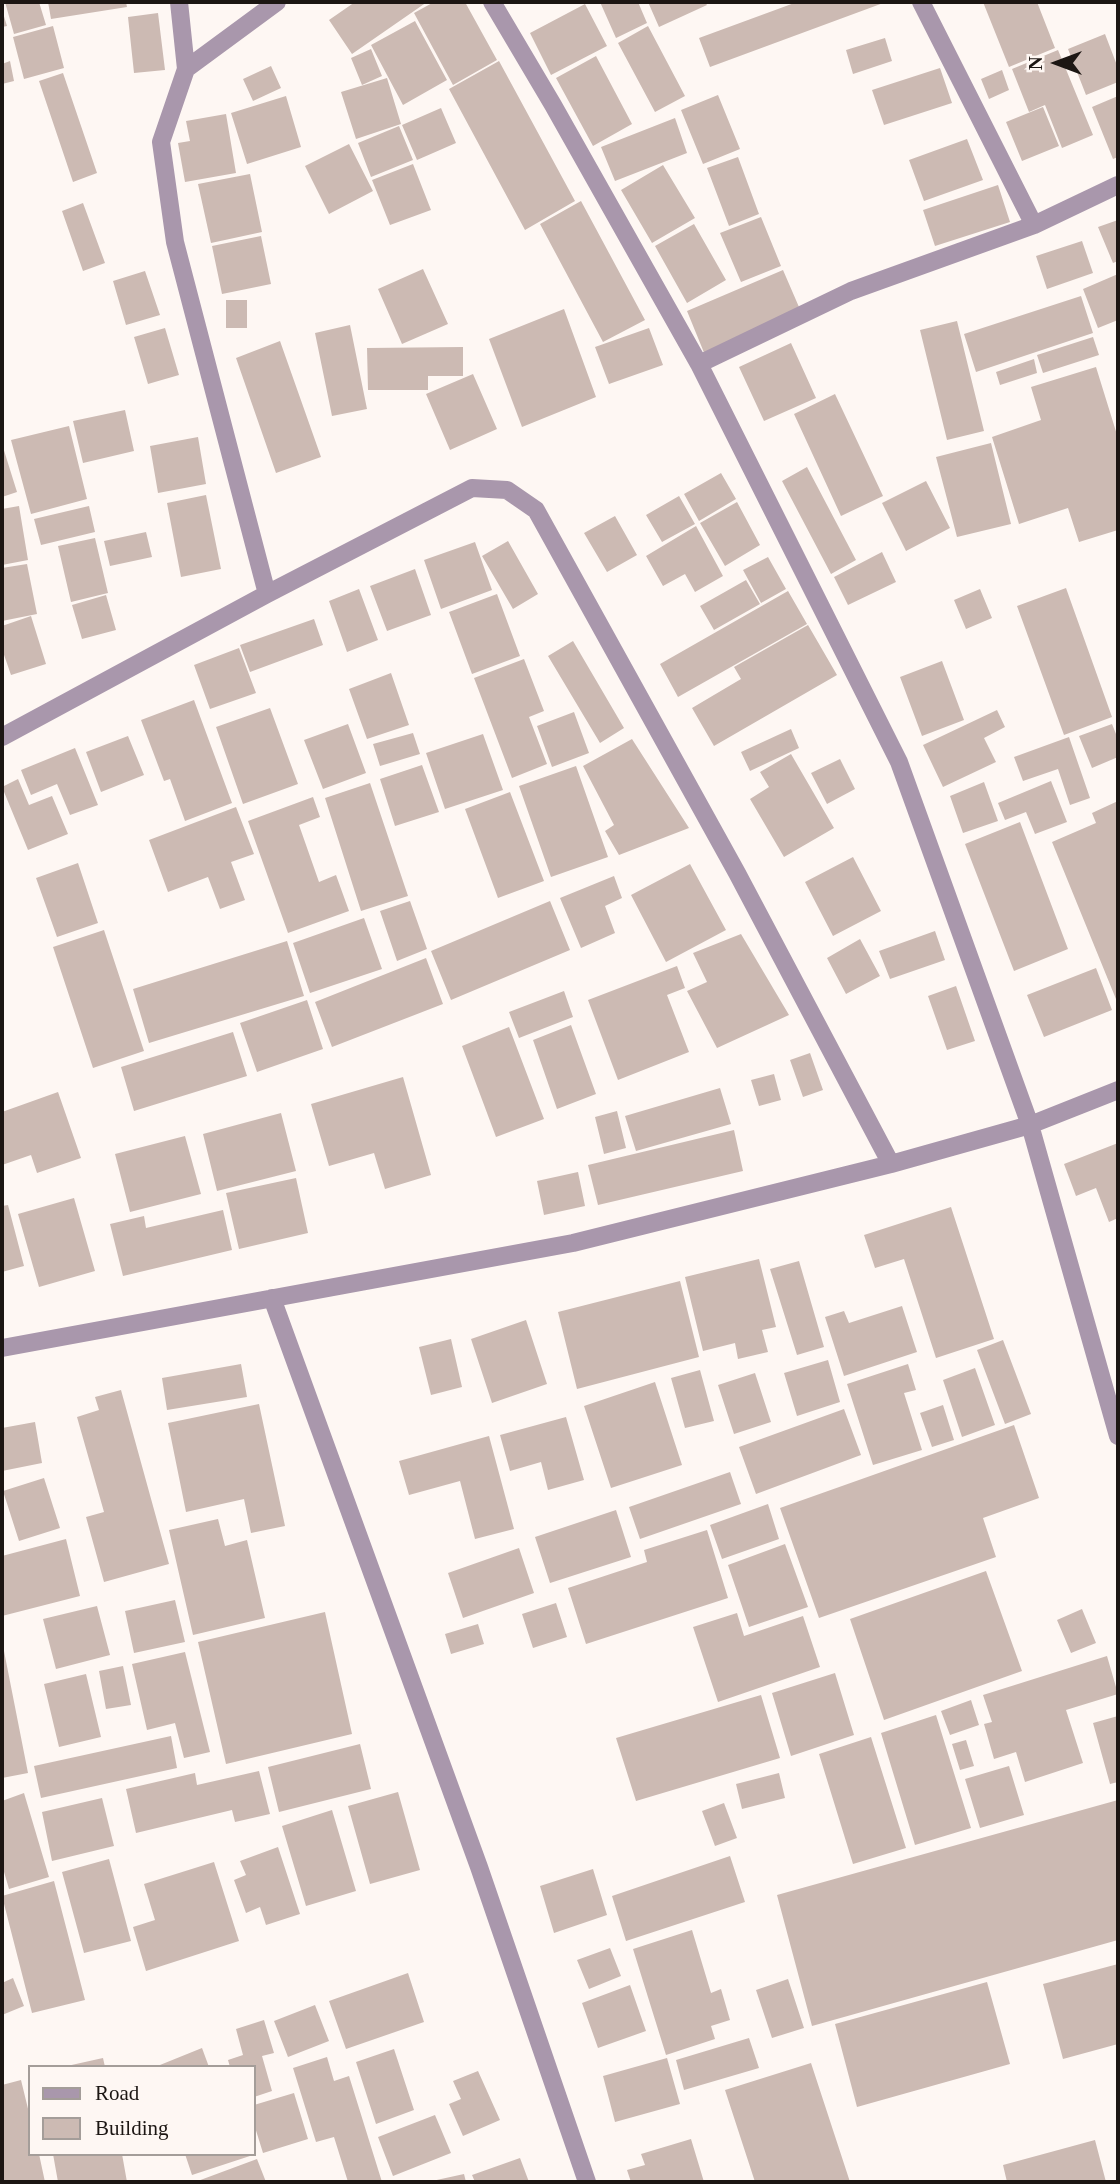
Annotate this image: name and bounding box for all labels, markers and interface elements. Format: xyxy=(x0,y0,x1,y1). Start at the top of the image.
north arrow xyxy=(1022,28,1092,98)
text: N xyxy=(1025,56,1046,70)
legend xyxy=(28,2065,256,2156)
text: Road xyxy=(95,2081,139,2105)
text: Building xyxy=(95,2116,169,2140)

